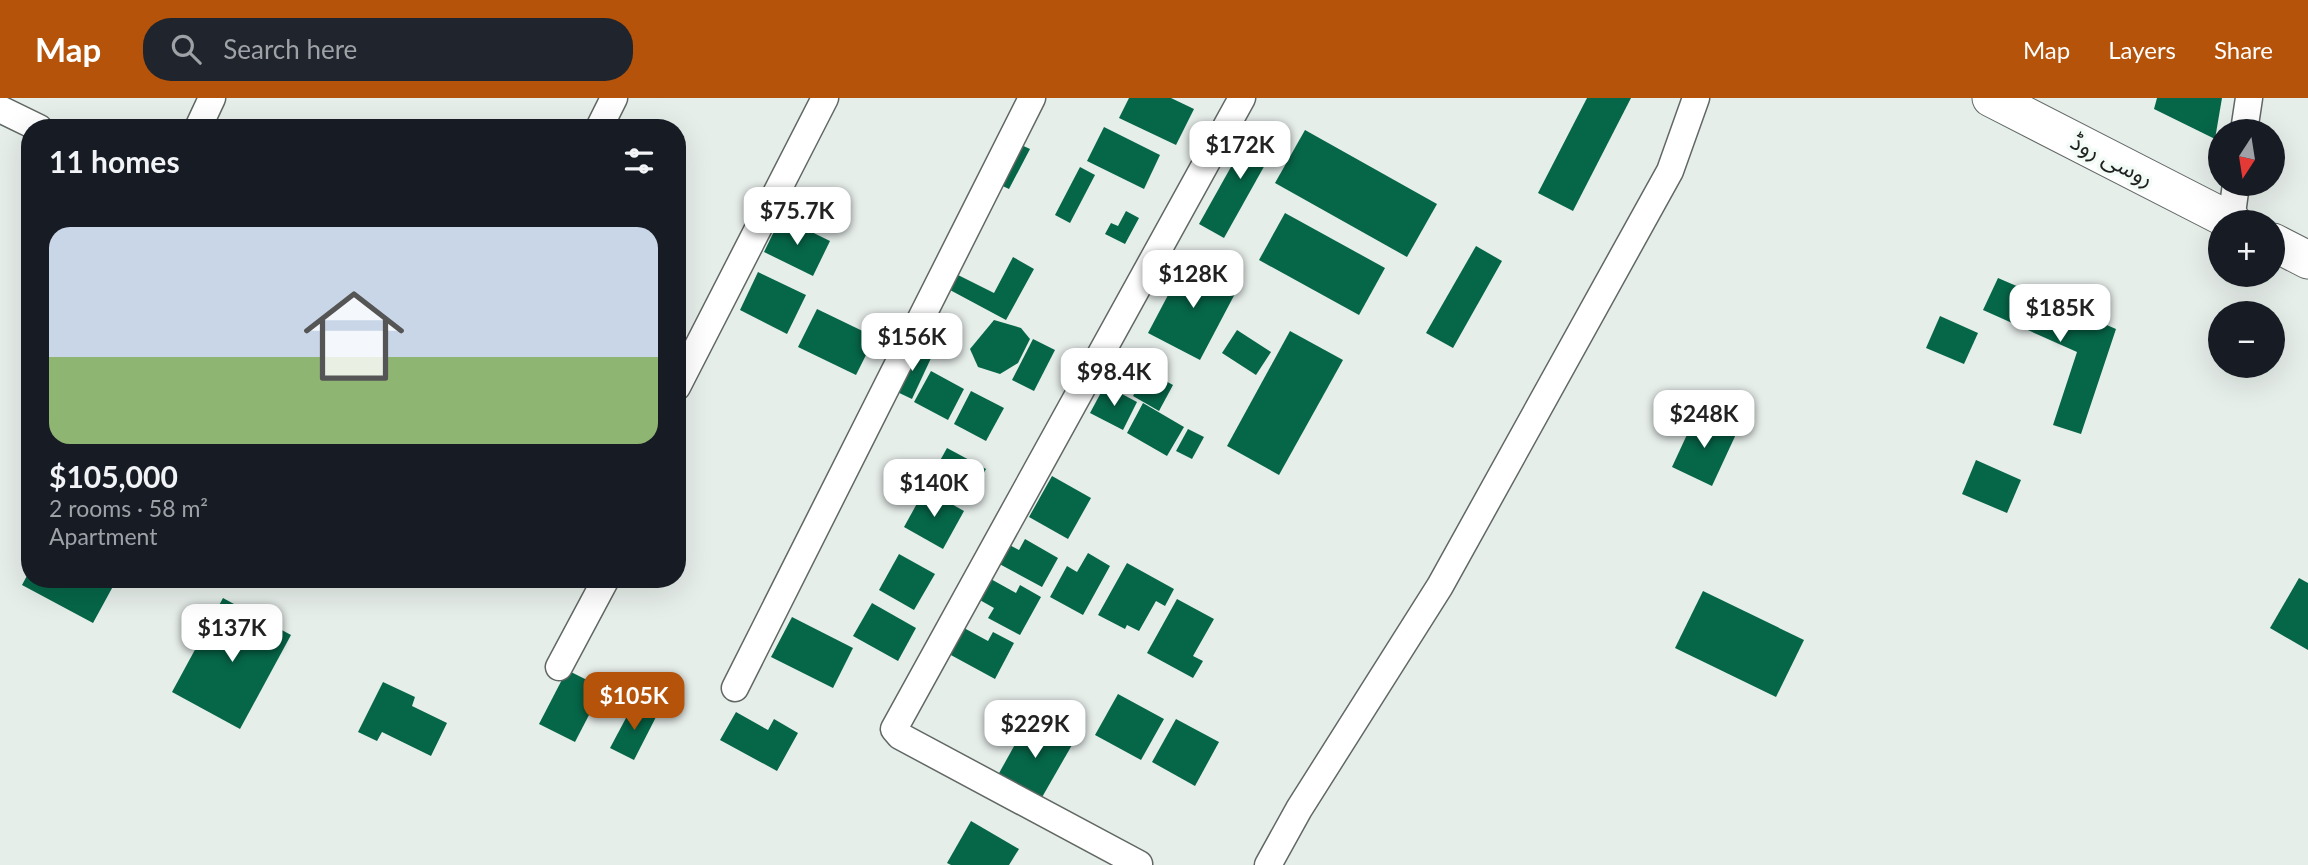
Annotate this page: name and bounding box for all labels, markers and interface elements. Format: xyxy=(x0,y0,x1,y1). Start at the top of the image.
search box xyxy=(143,18,633,81)
text: Map xyxy=(35,29,101,69)
icon: search xyxy=(167,30,205,68)
text: Search here xyxy=(223,33,357,65)
text: Map xyxy=(2023,35,2070,64)
text: Layers xyxy=(2108,35,2176,64)
text: Share xyxy=(2214,35,2273,64)
north arrow xyxy=(2208,119,2286,196)
map controls xyxy=(2208,119,2285,378)
pin: $172K xyxy=(1191,122,1289,181)
street label: روسی روڈ xyxy=(2066,126,2159,193)
text: $172K xyxy=(1205,130,1275,158)
icon: filters xyxy=(620,142,658,180)
text: 11 homes xyxy=(49,143,180,179)
pin: $75.7K xyxy=(740,188,854,247)
text: $75.7K xyxy=(760,196,834,224)
button: + xyxy=(2208,210,2285,287)
pin: $128K xyxy=(1144,250,1242,310)
text: $128K xyxy=(1158,259,1228,287)
icon: home xyxy=(291,273,417,399)
pin: $185K xyxy=(2011,285,2109,344)
text: $185K xyxy=(2025,293,2095,321)
button: − xyxy=(2208,301,2285,378)
pin: $156K xyxy=(863,314,961,373)
text: $156K xyxy=(877,322,947,350)
pin: $98.4K xyxy=(1057,348,1171,408)
text: $98.4K xyxy=(1077,357,1151,385)
pin: $248K xyxy=(1655,390,1753,450)
text: $248K xyxy=(1669,399,1739,427)
text: $105,000 xyxy=(49,458,178,494)
pin: $140K xyxy=(885,460,983,519)
text: $140K xyxy=(899,468,969,496)
text: 2 rooms · 58 m² xyxy=(49,494,208,522)
text: Apartment xyxy=(49,522,157,550)
pin: $137K xyxy=(183,604,281,664)
text: $137K xyxy=(197,613,267,641)
pin: $105K xyxy=(585,672,683,732)
text: $105K xyxy=(599,681,669,709)
pin: $229K xyxy=(986,700,1084,760)
text: $229K xyxy=(1000,709,1070,737)

